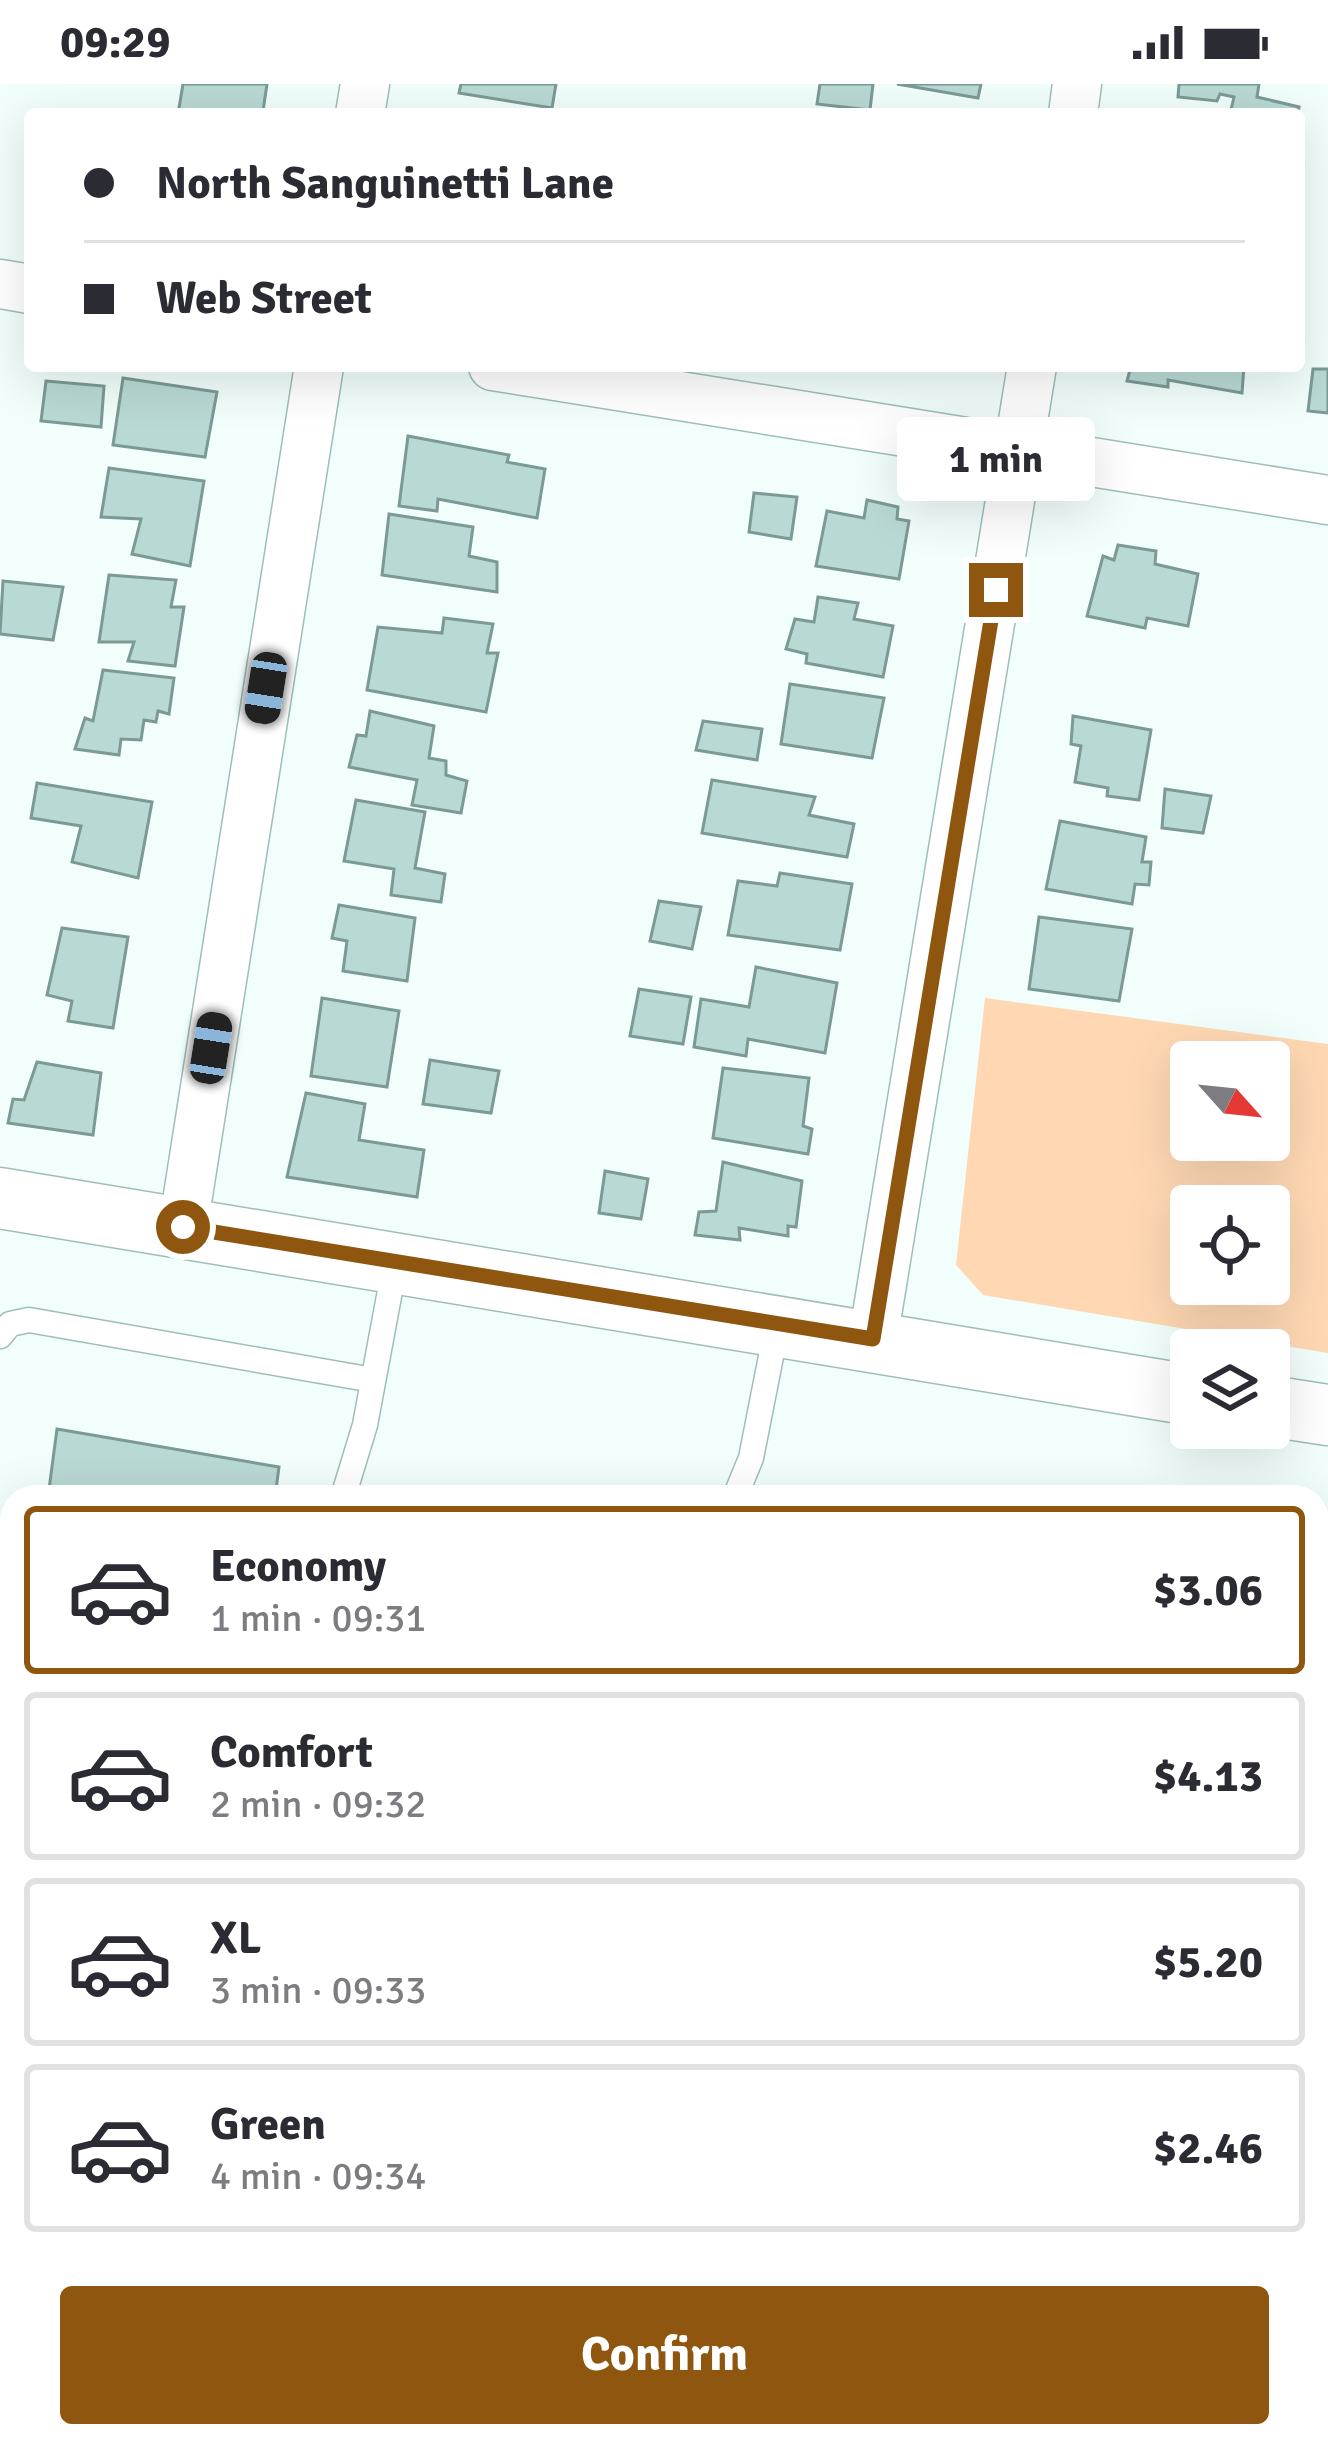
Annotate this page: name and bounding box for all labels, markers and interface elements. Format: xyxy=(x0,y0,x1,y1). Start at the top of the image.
text: 09:29 xyxy=(60,15,170,70)
text: North Sanguinetti Lane xyxy=(156,156,614,211)
text: Web Street xyxy=(156,271,372,326)
callout: 1 min xyxy=(897,416,1095,500)
text: 1 min xyxy=(949,435,1043,483)
route end xyxy=(969,563,1023,617)
car xyxy=(243,650,289,726)
car xyxy=(188,1010,234,1086)
north arrow xyxy=(1170,1041,1290,1161)
map controls xyxy=(1170,1041,1290,1449)
button: locate xyxy=(1170,1185,1290,1305)
route start xyxy=(156,1200,210,1254)
button: layers xyxy=(1170,1329,1290,1449)
icon: car xyxy=(66,1536,174,1644)
text: Economy xyxy=(210,1539,386,1594)
text: $3.06 xyxy=(1153,1563,1263,1618)
text: 1 min · 09:31 xyxy=(210,1594,426,1642)
icon: car xyxy=(66,1722,174,1830)
text: Comfort xyxy=(210,1725,373,1780)
text: $4.13 xyxy=(1153,1749,1263,1804)
text: 2 min · 09:32 xyxy=(210,1780,426,1828)
icon: car xyxy=(66,1908,174,2016)
text: XL xyxy=(210,1911,261,1966)
text: $5.20 xyxy=(1153,1935,1263,1990)
text: 3 min · 09:33 xyxy=(210,1966,426,2014)
icon: car xyxy=(66,2094,174,2202)
text: Green xyxy=(210,2097,326,2152)
text: $2.46 xyxy=(1153,2121,1263,2176)
text: 4 min · 09:34 xyxy=(210,2152,426,2200)
button: Confirm xyxy=(60,2286,1269,2424)

